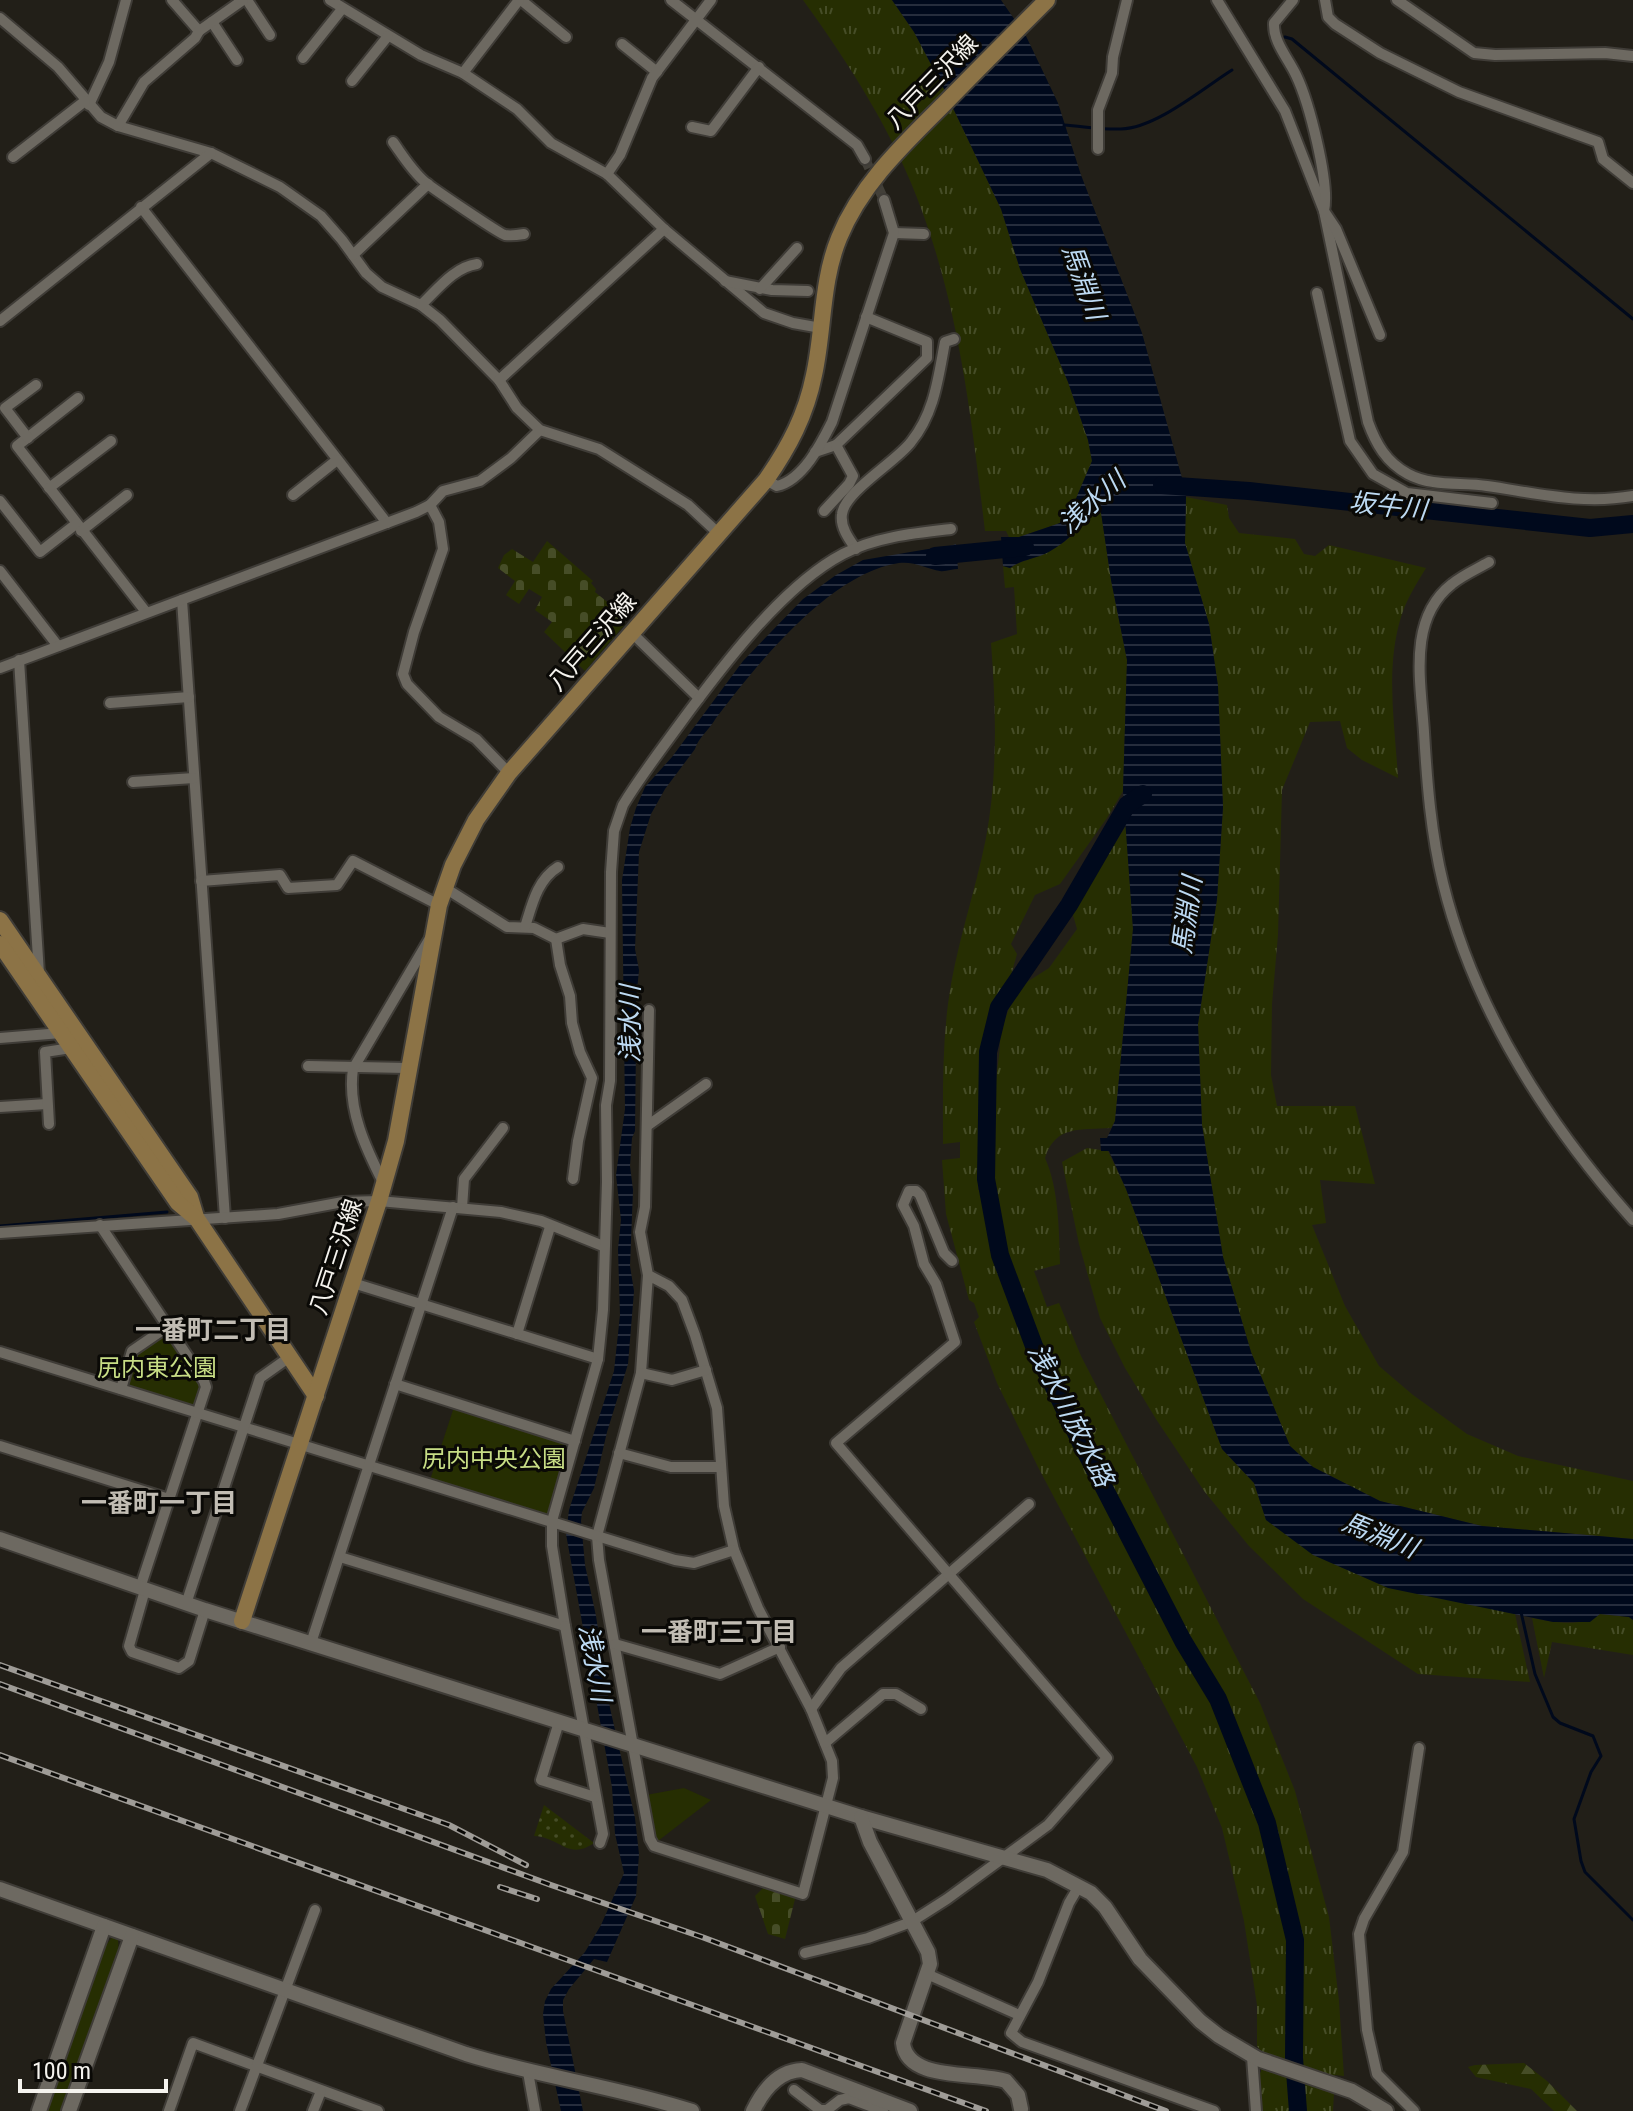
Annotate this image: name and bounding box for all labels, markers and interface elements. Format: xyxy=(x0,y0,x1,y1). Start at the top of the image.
street label: 八戸三沢線 xyxy=(880,29,984,135)
water label: 馬淵川 xyxy=(1057,240,1112,327)
water label: 浅水川 xyxy=(1053,463,1134,539)
water label: 坂牛川 xyxy=(1348,487,1431,525)
street label: 八戸三沢線 xyxy=(542,588,642,696)
water label: 馬淵川 xyxy=(1167,871,1208,956)
water label: 浅水川 xyxy=(615,982,645,1063)
street label: 八戸三沢線 xyxy=(304,1196,368,1318)
district label: 一番町二丁目 xyxy=(135,1315,291,1345)
water label: 浅水川放水路 xyxy=(1022,1339,1121,1493)
park label: 尻内東公園 xyxy=(97,1354,217,1382)
park label: 尻内中央公園 xyxy=(422,1445,566,1473)
district label: 一番町一丁目 xyxy=(81,1488,237,1518)
water label: 馬淵川 xyxy=(1338,1506,1425,1565)
district label: 一番町三丁目 xyxy=(641,1617,797,1647)
water label: 浅水川 xyxy=(573,1622,617,1707)
scale bar xyxy=(20,2043,166,2093)
text: 100 m xyxy=(32,2057,91,2085)

